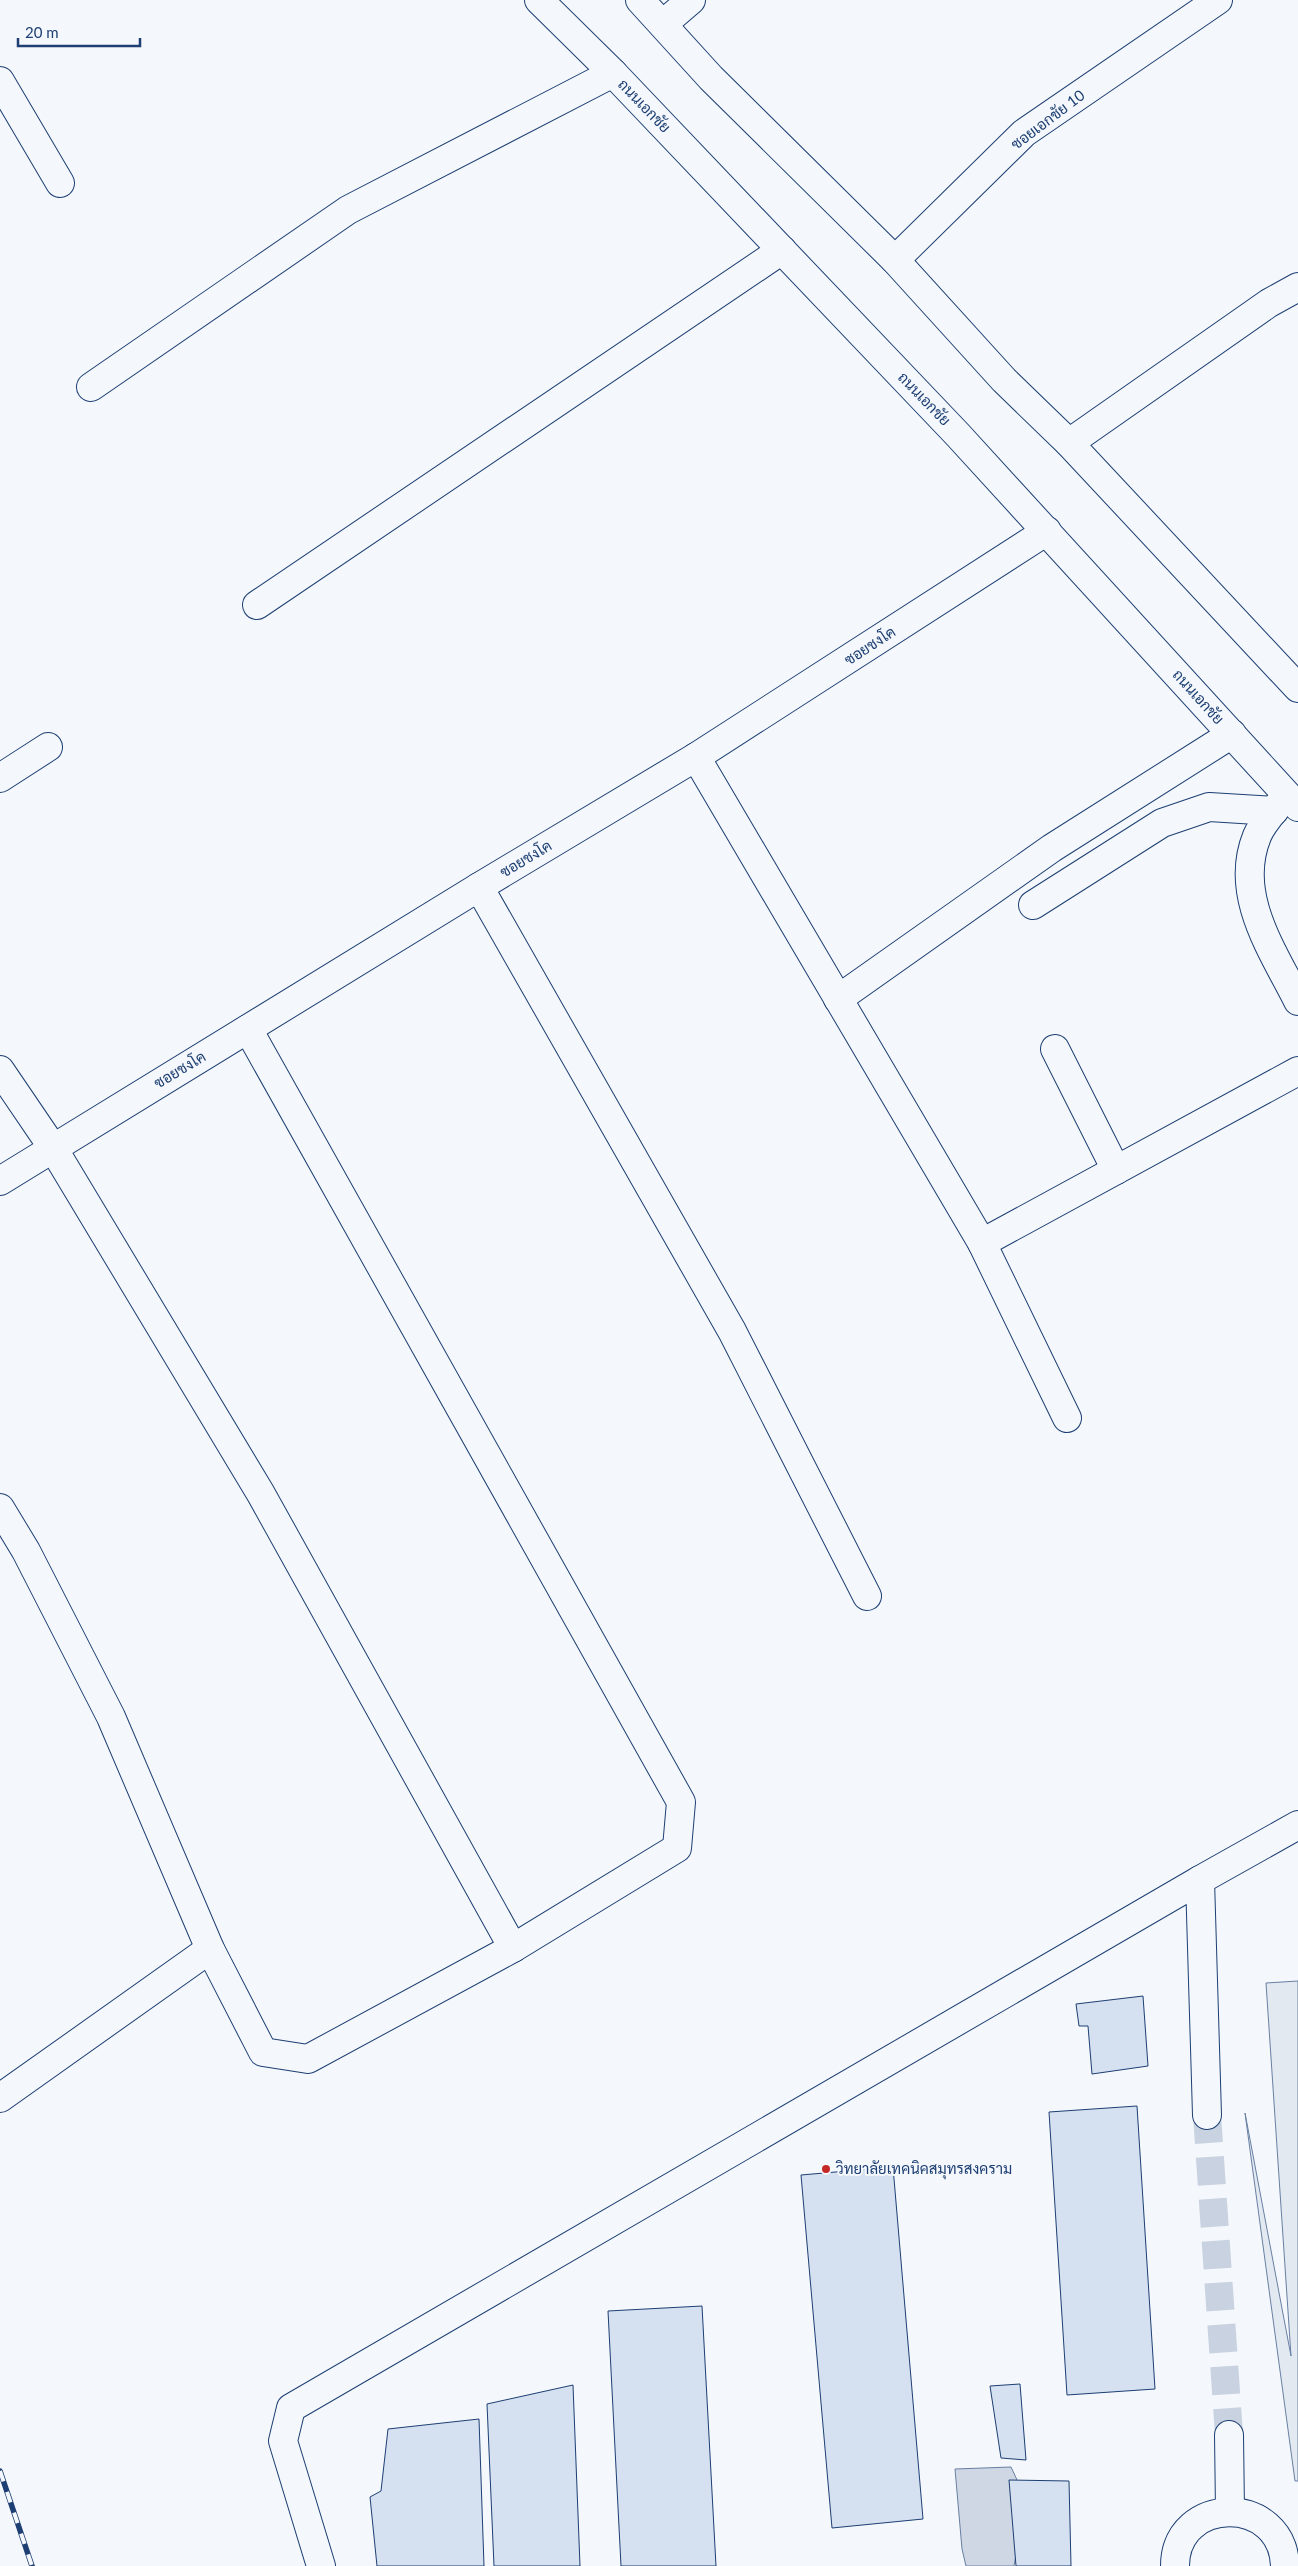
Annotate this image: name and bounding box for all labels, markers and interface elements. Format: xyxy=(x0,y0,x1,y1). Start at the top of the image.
scale bar xyxy=(18,15,140,47)
text: 20 m xyxy=(25,23,59,41)
street label: ถนนเอกชัย xyxy=(615,75,675,136)
street label: ซอยเอกชัย 10 xyxy=(1007,85,1088,153)
street label: ถนนเอกชัย xyxy=(895,368,955,429)
street label: ซอยชงโค xyxy=(841,622,898,668)
street label: ถนนเอกชัย xyxy=(1169,665,1228,727)
street label: ซอยชงโค xyxy=(496,836,555,881)
street label: ซอยชงโค xyxy=(150,1047,209,1092)
place label: วิทยาลัยเทคนิคสมุทรสงคราม xyxy=(836,2159,1012,2180)
marker: วิทยาลัยเทคนิคสมุทรสงคราม xyxy=(820,2163,832,2175)

